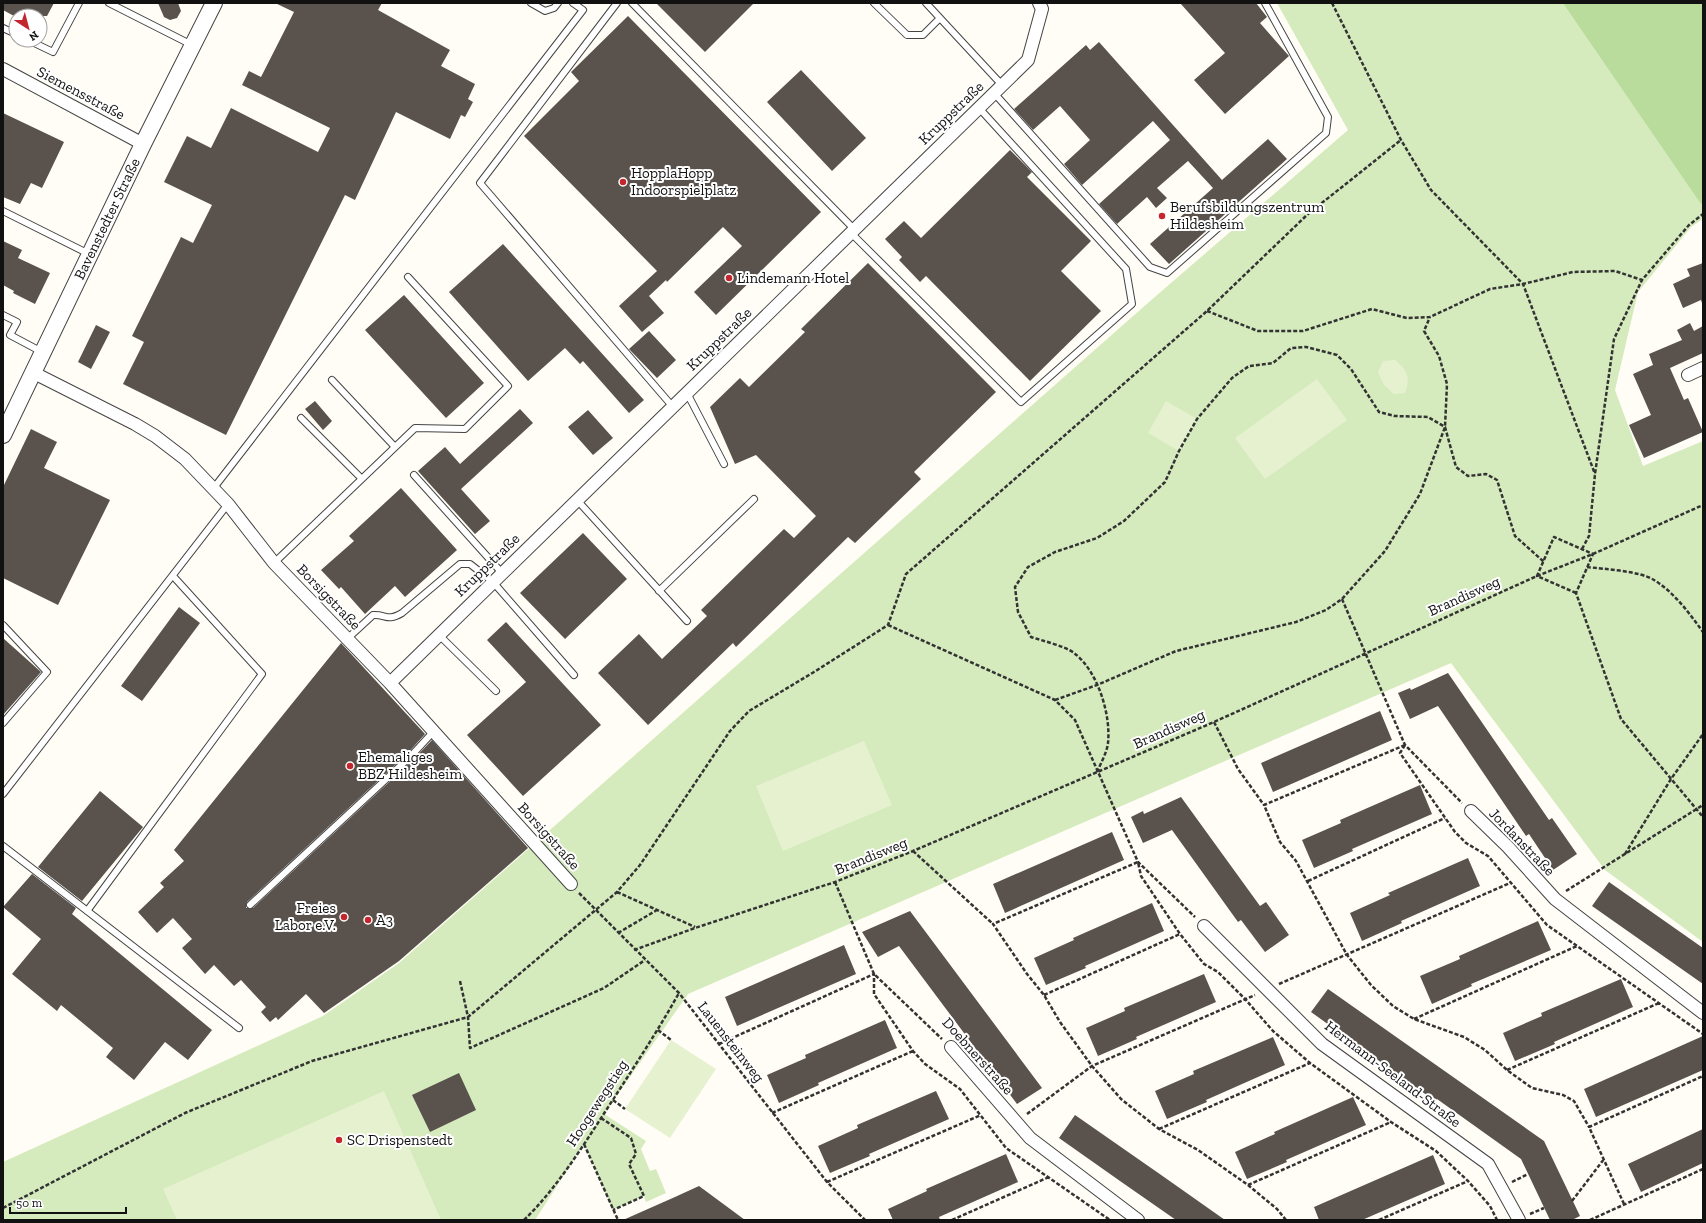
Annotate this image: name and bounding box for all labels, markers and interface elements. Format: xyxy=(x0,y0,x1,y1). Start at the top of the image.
north arrow xyxy=(8,8,48,48)
text: N xyxy=(26,28,41,44)
street label: Siemensstraße xyxy=(34,62,128,124)
street label: Kruppstraße xyxy=(915,78,987,148)
street label: Bavenstedter Straße xyxy=(70,155,144,282)
place label: HopplaHopp Indoorspielplatz xyxy=(631,164,736,199)
marker: HopplaHopp Indoorspielplatz xyxy=(618,177,628,187)
place label: Berufsbildungszentrum Hildesheim xyxy=(1170,198,1324,233)
marker: Berufsbildungszentrum Hildesheim xyxy=(1157,211,1167,221)
place label: Lindemann Hotel xyxy=(737,269,849,287)
marker: Lindemann Hotel xyxy=(724,273,734,283)
street label: Kruppstraße xyxy=(683,304,755,374)
street label: Kruppstraße xyxy=(451,530,523,600)
street label: Borsigstraße xyxy=(293,560,365,634)
street label: Brandisweg xyxy=(1425,572,1503,620)
street label: Brandisweg xyxy=(1130,705,1208,753)
place label: Ehemaliges BBZ Hildesheim xyxy=(358,748,462,783)
marker: Ehemaliges BBZ Hildesheim xyxy=(345,761,355,771)
street label: Borsigstraße xyxy=(514,799,584,873)
street label: Jordanstraße xyxy=(1485,804,1559,880)
street label: Brandisweg xyxy=(832,833,910,879)
place label: Freies Labor e.V. xyxy=(275,899,336,934)
place label: A3 xyxy=(376,911,393,929)
marker: Freies Labor e.V. xyxy=(339,912,349,922)
marker: A3 xyxy=(363,915,373,925)
street label: Lauensteinweg xyxy=(694,998,768,1086)
street label: Doebnerstraße xyxy=(939,1014,1017,1098)
street label: Hermann-Seeland-Straße xyxy=(1321,1017,1465,1131)
street label: Hoogewegstieg xyxy=(562,1056,632,1150)
place label: SC Drispenstedt xyxy=(347,1131,453,1149)
marker: SC Drispenstedt xyxy=(334,1135,344,1145)
scale bar xyxy=(10,1189,126,1215)
text: 50 m xyxy=(16,1196,43,1210)

